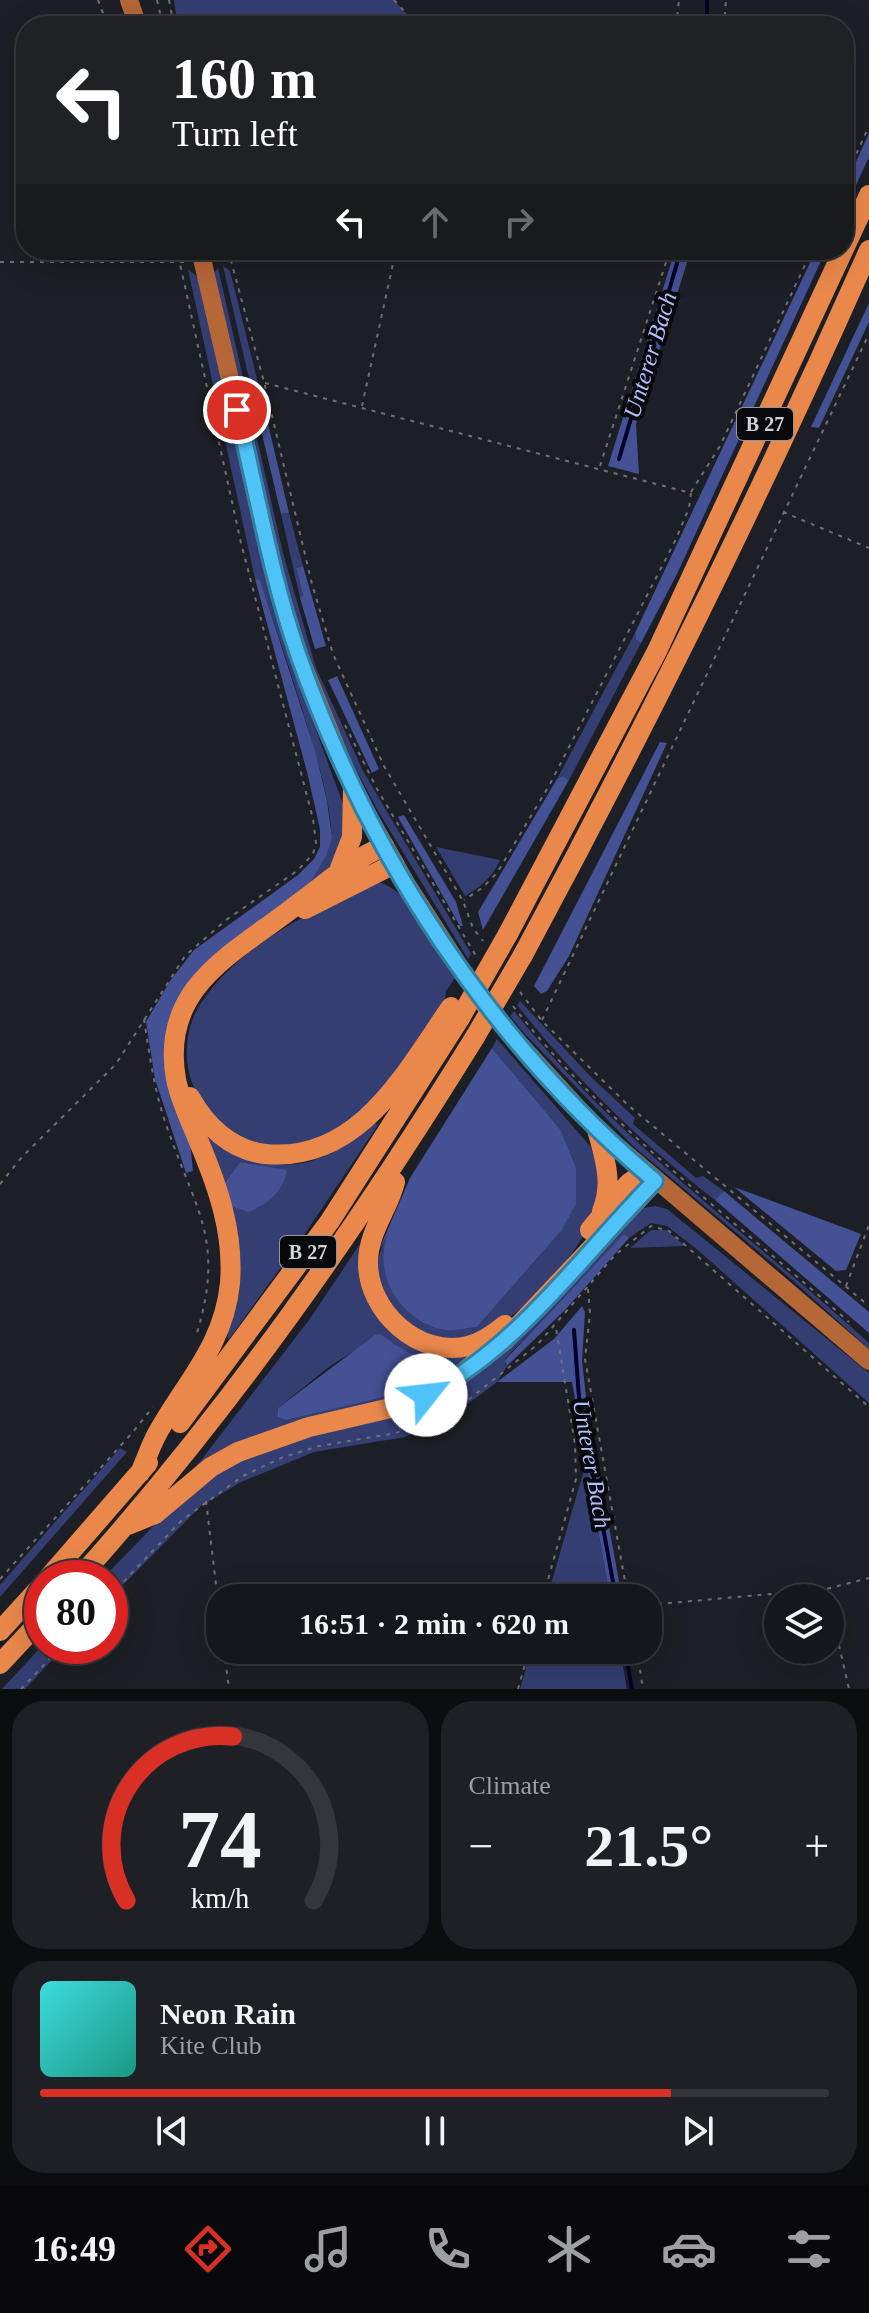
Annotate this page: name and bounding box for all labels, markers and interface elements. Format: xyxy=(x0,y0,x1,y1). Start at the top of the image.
icon: left xyxy=(40,48,144,152)
text: 160 m xyxy=(172,48,317,110)
text: Turn left xyxy=(172,114,298,154)
icon: left xyxy=(329,200,373,244)
icon: ahead xyxy=(413,200,457,244)
icon: right xyxy=(497,200,541,244)
water label: Unterer Bach xyxy=(619,289,681,421)
pin xyxy=(203,376,271,444)
icon: arrive xyxy=(215,388,259,432)
road number: B 27 xyxy=(737,408,793,440)
road number: B 27 xyxy=(280,1236,336,1268)
position arrow xyxy=(384,1353,468,1437)
water label: Unterer Bach xyxy=(568,1398,616,1530)
speed limit sign: 80 xyxy=(24,1560,128,1664)
map controls xyxy=(764,1584,844,1664)
button: layers xyxy=(764,1584,844,1664)
text: 16:51 · 2 min · 620 m xyxy=(299,1607,569,1640)
text: Climate xyxy=(469,1771,551,1800)
text: 74 xyxy=(179,1793,262,1885)
text: 21.5° xyxy=(584,1813,713,1879)
text: − xyxy=(469,1822,493,1871)
text: + xyxy=(804,1822,829,1871)
text: km/h xyxy=(191,1883,250,1914)
text: Neon Rain xyxy=(160,1997,296,2030)
text: Kite Club xyxy=(160,2031,262,2060)
icon: previous xyxy=(150,2109,194,2153)
icon: pause xyxy=(413,2109,457,2153)
icon: next xyxy=(676,2109,720,2153)
icon: directions xyxy=(180,2221,236,2277)
icon: music xyxy=(300,2221,356,2277)
icon: phone xyxy=(420,2221,476,2277)
icon: climate xyxy=(541,2221,597,2277)
icon: car xyxy=(661,2221,717,2277)
icon: filters xyxy=(781,2221,837,2277)
text: 16:49 xyxy=(32,2229,116,2269)

